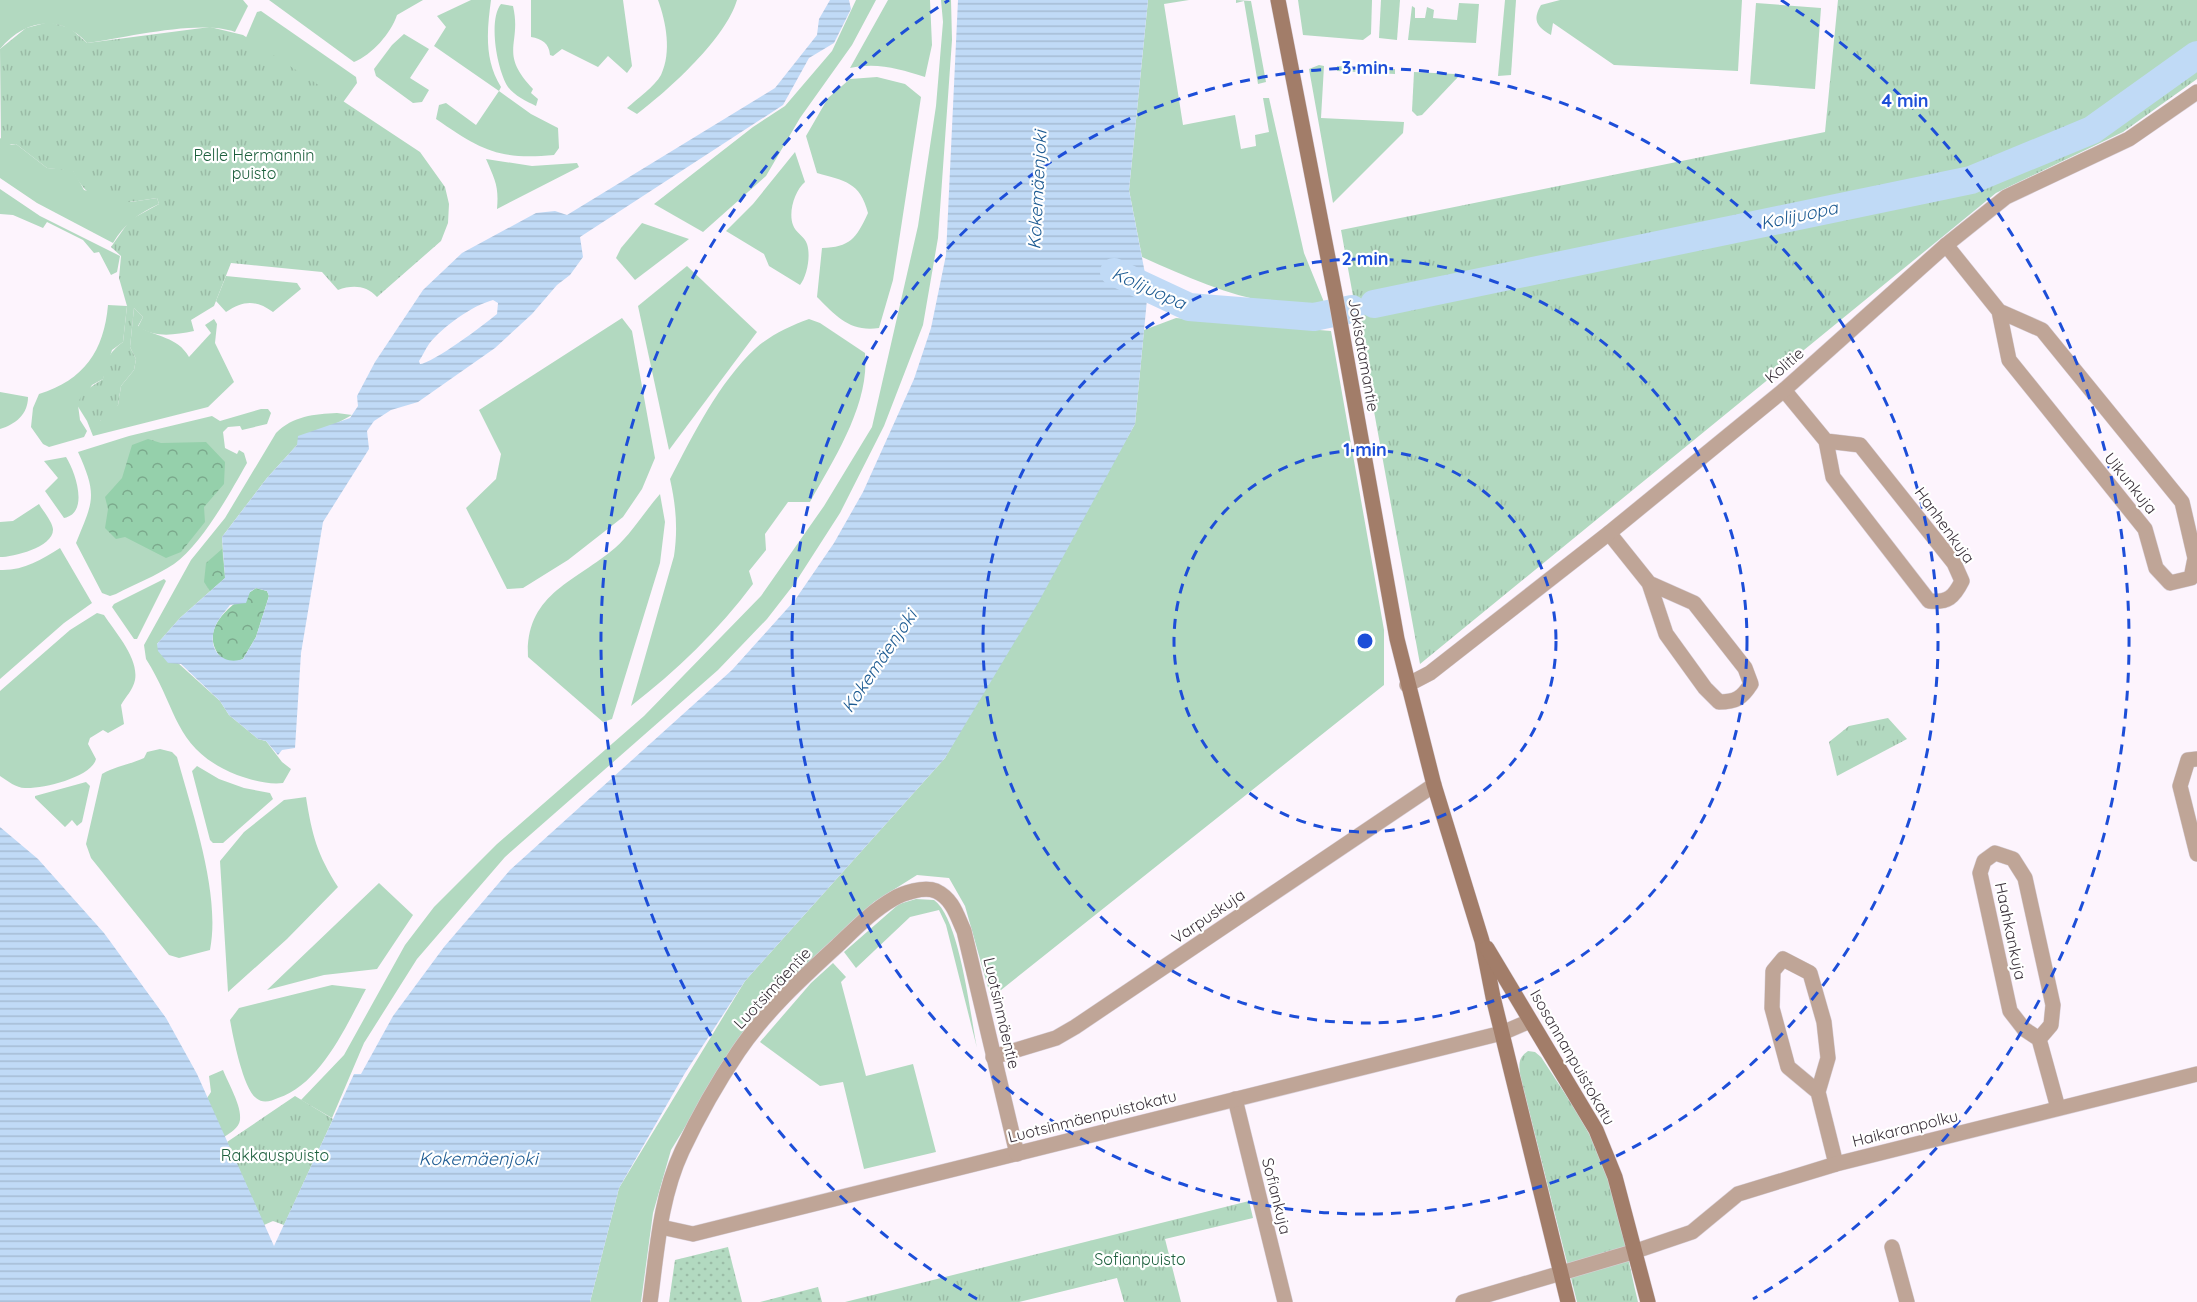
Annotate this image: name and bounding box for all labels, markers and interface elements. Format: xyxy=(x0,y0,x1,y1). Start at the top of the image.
text: 3 min xyxy=(1342,56,1388,79)
text: 4 min xyxy=(1881,89,1929,112)
water label: Kokemäenjoki xyxy=(1022,128,1052,250)
park label: Pelle Hermannin puisto xyxy=(193,145,315,183)
water label: Kolijuopa xyxy=(1758,195,1841,234)
text: 2 min xyxy=(1342,247,1388,270)
water label: Kolijuopa xyxy=(1108,262,1190,315)
street label: Jokisatamantie xyxy=(1344,297,1384,413)
street label: Kolitie xyxy=(1760,343,1808,387)
text: 1 min xyxy=(1343,438,1387,461)
street label: Uikunkuja xyxy=(2100,448,2162,518)
street label: Hanhenkuja xyxy=(1911,483,1979,567)
water label: Kokemäenjoki xyxy=(836,603,923,717)
centre of rings xyxy=(1355,631,1375,651)
street label: Haahkankuja xyxy=(1991,880,2031,982)
street label: Varpuskuja xyxy=(1168,884,1248,948)
street label: Luotsimäentie xyxy=(729,943,815,1033)
street label: Luotsinmäentie xyxy=(979,955,1025,1071)
street label: Isosannanpuistokatu xyxy=(1526,986,1620,1128)
street label: Luotsinmäenpuistokatu xyxy=(1006,1085,1178,1147)
street label: Haikaranpolku xyxy=(1850,1105,1960,1151)
park label: Rakkauspuisto xyxy=(221,1145,329,1165)
water label: Kokemäenjoki xyxy=(418,1147,540,1170)
street label: Sofiankuja xyxy=(1258,1156,1296,1236)
park label: Sofianpuisto xyxy=(1094,1249,1186,1269)

